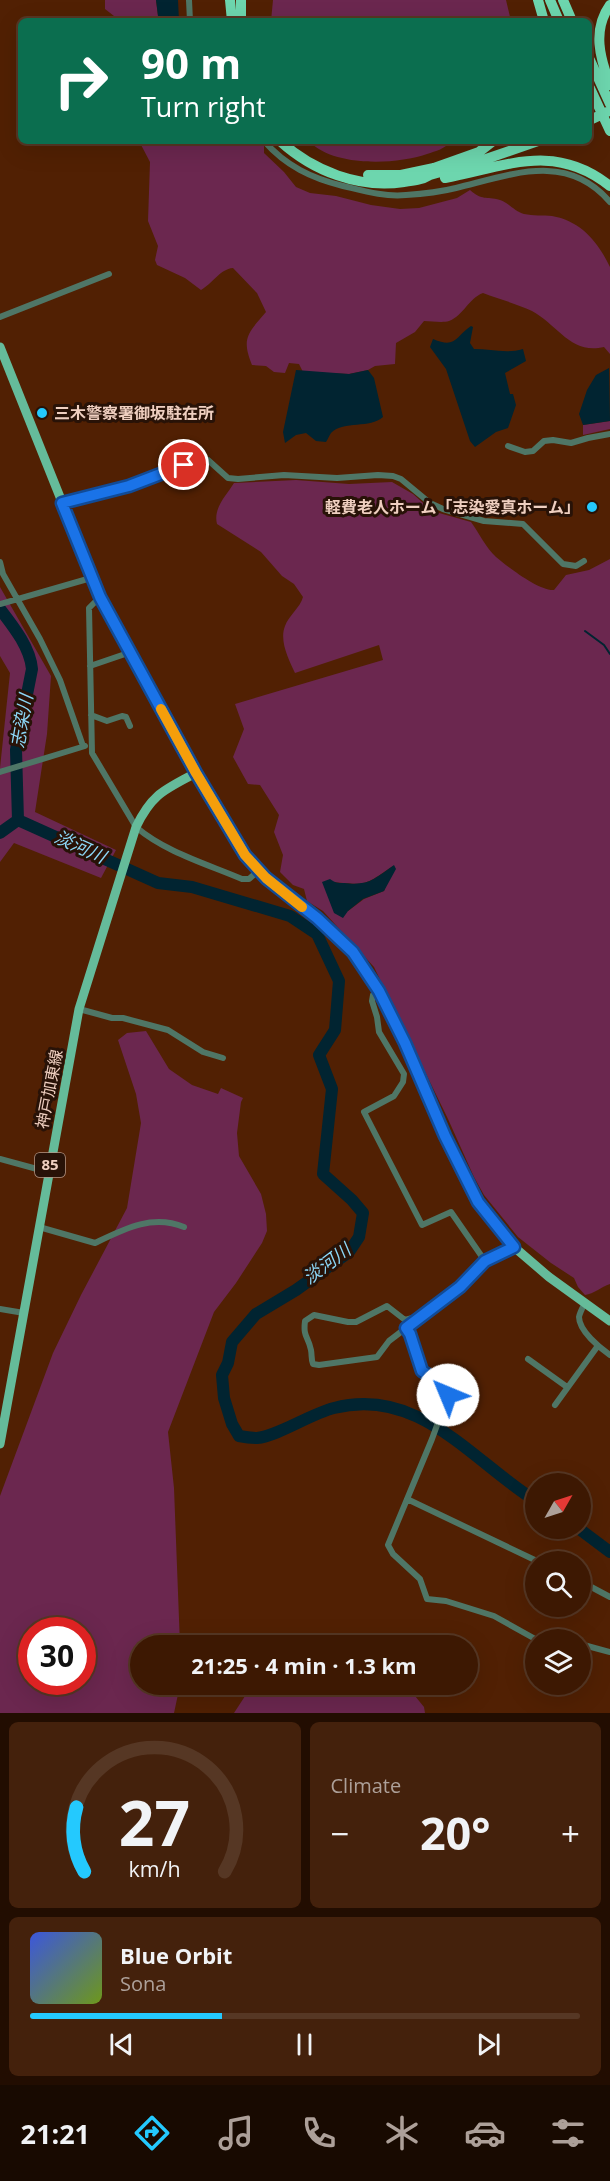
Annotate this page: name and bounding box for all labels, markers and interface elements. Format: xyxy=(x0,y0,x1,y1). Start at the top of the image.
text: 90 m xyxy=(141,34,241,91)
icon: right xyxy=(42,42,120,120)
text: Turn right xyxy=(141,88,266,125)
place label: 三木警察署御坂駐在所 xyxy=(54,402,214,424)
marker: 三木警察署御坂駐在所 xyxy=(35,406,49,420)
pin xyxy=(158,439,209,490)
icon: arrive xyxy=(167,448,200,481)
place label: 軽費老人ホーム「志染愛真ホーム」 xyxy=(325,496,580,518)
marker: 軽費老人ホーム「志染愛真ホーム」 xyxy=(585,500,599,514)
water label: 志染川 xyxy=(5,690,38,749)
water label: 淡河川 xyxy=(51,824,112,869)
street label: 神戸加東線 xyxy=(31,1048,67,1130)
road number: 85 xyxy=(35,1153,65,1177)
water label: 淡河川 xyxy=(298,1236,357,1289)
position arrow xyxy=(416,1363,480,1427)
north arrow xyxy=(525,1473,591,1539)
map controls xyxy=(525,1473,591,1695)
button: search xyxy=(525,1551,591,1617)
speed limit sign: 30 xyxy=(18,1617,96,1695)
button: layers xyxy=(525,1629,591,1695)
text: 21:25 · 4 min · 1.3 km xyxy=(191,1650,417,1680)
text: Climate xyxy=(331,1772,401,1799)
text: 27 xyxy=(119,1779,190,1864)
text: 20° xyxy=(420,1802,491,1863)
text: − xyxy=(331,1811,349,1856)
text: + xyxy=(561,1811,580,1856)
text: km/h xyxy=(129,1854,181,1883)
text: Blue Orbit xyxy=(120,1940,232,1970)
text: Sona xyxy=(120,1970,166,1997)
icon: previous xyxy=(105,2028,138,2061)
icon: pause xyxy=(288,2028,321,2061)
icon: next xyxy=(472,2028,505,2061)
icon: directions xyxy=(131,2112,173,2154)
icon: music xyxy=(215,2112,257,2154)
icon: phone xyxy=(298,2112,340,2154)
icon: climate xyxy=(381,2112,423,2154)
icon: car xyxy=(464,2112,506,2154)
icon: filters xyxy=(547,2112,589,2154)
text: 21:21 xyxy=(21,2115,90,2152)

